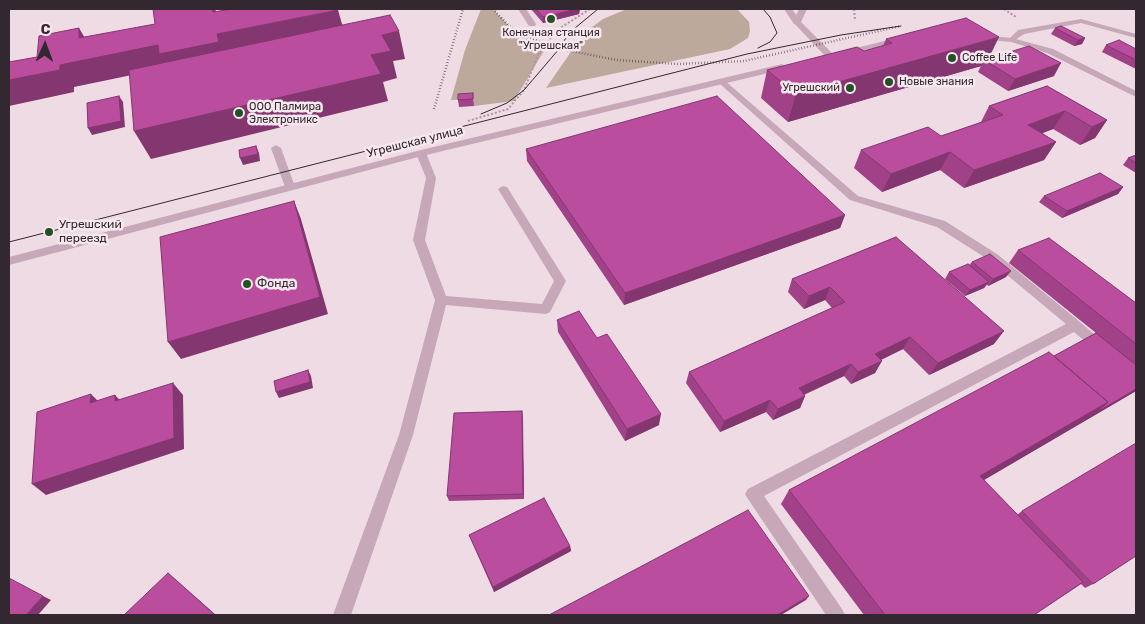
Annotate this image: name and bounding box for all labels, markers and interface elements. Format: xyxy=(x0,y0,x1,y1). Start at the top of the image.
marker: Конечная станция "Угрешская" xyxy=(545,13,557,25)
north arrow xyxy=(20,20,70,70)
text: С xyxy=(40,21,51,38)
place label: Конечная станция "Угрешская" xyxy=(502,26,600,52)
place label: Coffee Life xyxy=(962,51,1017,65)
marker: Coffee Life xyxy=(946,52,958,64)
place label: Новые знания xyxy=(899,75,974,89)
marker: Новые знания xyxy=(883,76,895,88)
place label: Угрешский xyxy=(782,81,840,95)
marker: Угрешский xyxy=(844,82,856,94)
place label: ООО Палмира Электроникс xyxy=(249,100,321,126)
marker: ООО Палмира Электроникс xyxy=(233,107,245,119)
street label: Угрешская улица xyxy=(365,123,465,161)
place label: Угрешский переезд xyxy=(59,218,122,246)
marker: Угрешский переезд xyxy=(43,226,55,238)
place label: Фонда xyxy=(257,277,295,291)
marker: Фонда xyxy=(241,278,253,290)

